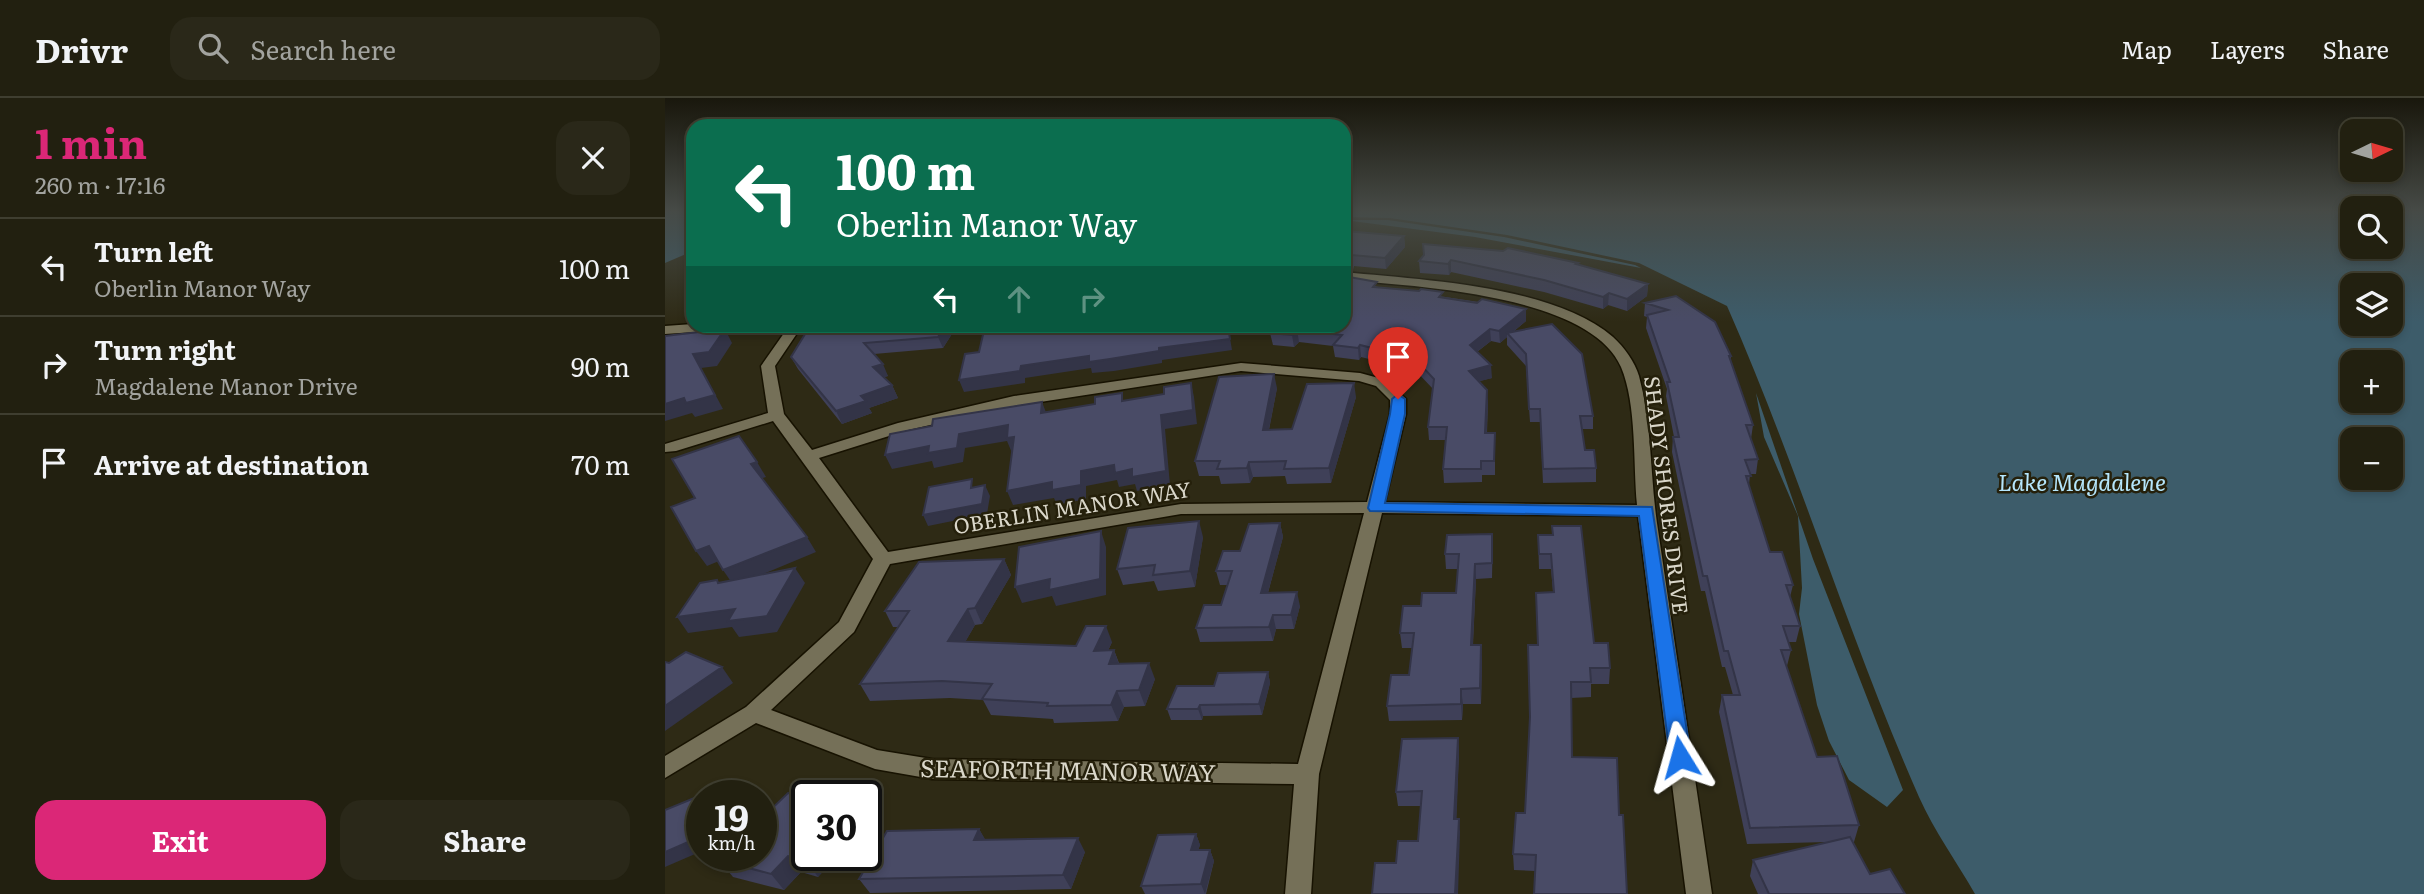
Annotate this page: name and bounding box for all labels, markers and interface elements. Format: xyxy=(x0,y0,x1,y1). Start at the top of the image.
search box xyxy=(170,17,660,80)
text: Drivr xyxy=(35,24,128,73)
icon: search xyxy=(194,29,232,67)
text: Search here xyxy=(250,29,396,68)
text: Map xyxy=(2121,31,2172,66)
text: Layers xyxy=(2210,31,2284,66)
text: Share xyxy=(2322,31,2389,66)
text: 1 min xyxy=(35,110,147,172)
north arrow xyxy=(2340,119,2403,182)
map controls xyxy=(2340,119,2403,490)
button: close xyxy=(556,121,630,195)
text: 100 m xyxy=(836,132,975,205)
icon: left xyxy=(721,147,812,238)
text: 260 m · 17:16 xyxy=(35,167,165,201)
button: search xyxy=(2340,196,2403,259)
text: Oberlin Manor Way xyxy=(836,199,1137,247)
text: Turn left xyxy=(94,231,213,270)
icon: left xyxy=(35,248,73,286)
text: 100 m xyxy=(559,248,630,287)
text: Oberlin Manor Way xyxy=(94,270,311,304)
button: layers xyxy=(2340,273,2403,336)
icon: left xyxy=(927,280,965,318)
icon: ahead xyxy=(1000,280,1038,318)
icon: right xyxy=(1073,280,1111,318)
pin xyxy=(1368,327,1428,399)
text: Turn right xyxy=(94,329,236,368)
icon: arrive xyxy=(1379,338,1417,376)
icon: right xyxy=(35,346,73,384)
text: 90 m xyxy=(571,346,630,385)
button: + xyxy=(2340,350,2403,413)
text: Magdalene Manor Drive xyxy=(94,368,358,402)
street label: SHADY SHORES DRIVE xyxy=(1638,374,1698,616)
button: − xyxy=(2340,427,2403,490)
icon: arrive xyxy=(35,444,73,482)
text: Arrive at destination xyxy=(94,444,369,483)
text: 70 m xyxy=(571,444,630,483)
water label: Lake Magdalene xyxy=(1998,464,2166,498)
street label: OBERLIN MANOR WAY xyxy=(951,472,1193,540)
position arrow xyxy=(1643,720,1717,794)
street label: SEAFORTH MANOR WAY xyxy=(920,749,1216,789)
speed limit sign: 30 xyxy=(791,780,882,871)
text: 19 xyxy=(714,790,749,842)
button: Exit xyxy=(35,800,326,880)
button: Share xyxy=(340,800,630,880)
text: km/h xyxy=(708,829,755,856)

